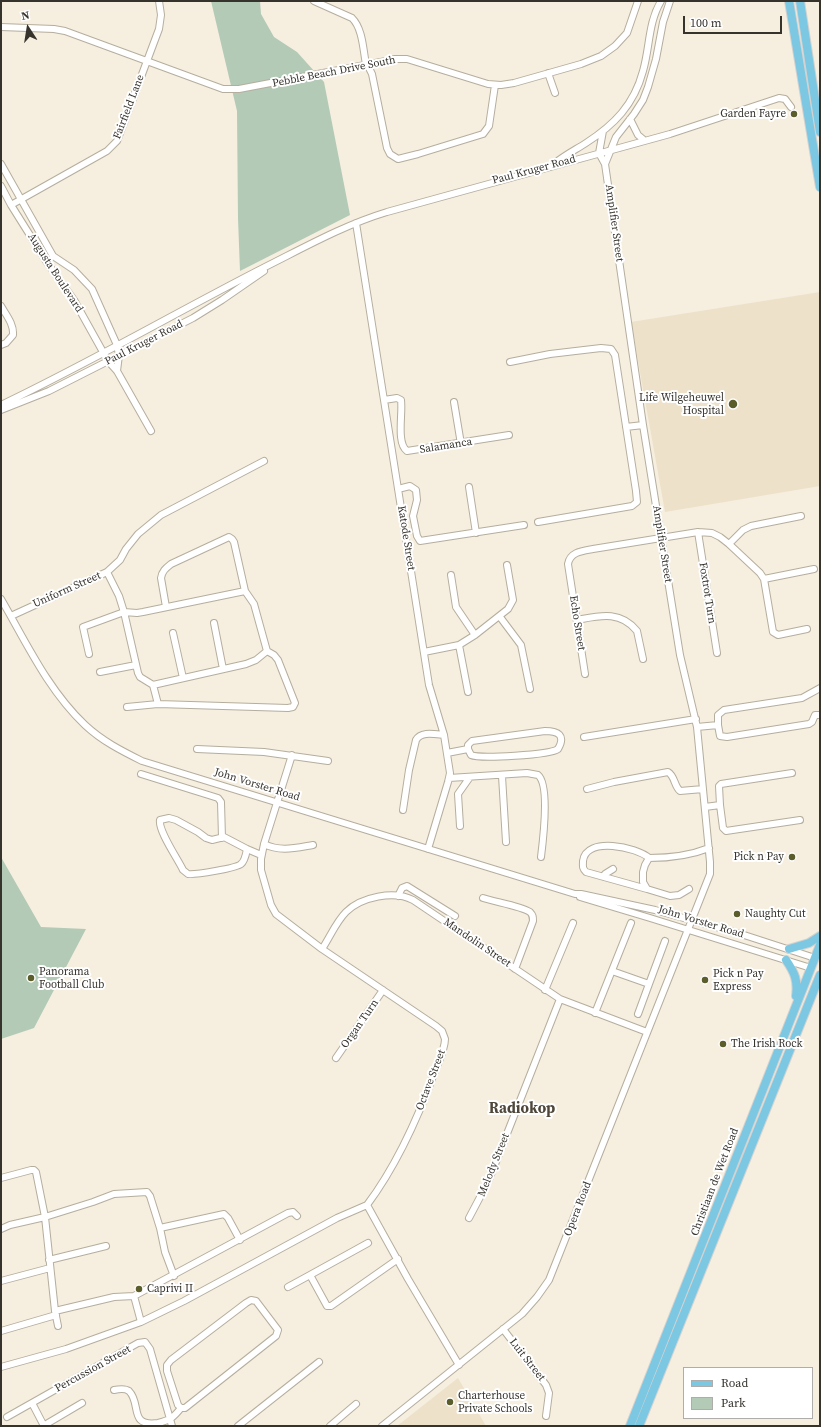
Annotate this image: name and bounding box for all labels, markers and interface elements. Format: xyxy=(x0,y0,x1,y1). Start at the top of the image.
north arrow xyxy=(8,8,48,48)
text: N xyxy=(20,8,31,24)
scale bar xyxy=(685,8,784,34)
text: 100 m xyxy=(690,15,722,31)
street label: Pebble Beach Drive South xyxy=(271,54,397,90)
street label: Fairfield Lane xyxy=(111,73,147,141)
place label: Garden Fayre xyxy=(720,107,786,121)
marker: Garden Fayre xyxy=(789,109,799,119)
street label: Paul Kruger Road xyxy=(491,152,577,188)
street label: Amplifier Street xyxy=(602,184,626,262)
street label: Augusta Boulevard xyxy=(24,231,86,315)
street label: Paul Kruger Road xyxy=(103,318,185,368)
place label: Life Wilgeheuwel Hospital xyxy=(639,391,724,417)
marker: Life Wilgeheuwel Hospital xyxy=(727,398,739,410)
street label: Salamanca xyxy=(419,435,473,457)
street label: Katode Street xyxy=(394,505,418,571)
street label: Amplifier Street xyxy=(649,505,675,583)
street label: Foxtrot Turn xyxy=(696,561,718,625)
street label: Uniform Street xyxy=(31,569,103,611)
street label: Echo Street xyxy=(566,595,588,651)
street label: John Vorster Road xyxy=(213,766,301,804)
place label: Pick n Pay xyxy=(733,850,784,864)
marker: Pick n Pay xyxy=(787,852,797,862)
street label: John Vorster Road xyxy=(657,903,745,941)
place label: Naughty Cut xyxy=(745,907,806,921)
marker: Naughty Cut xyxy=(732,909,742,919)
street label: Mandolin Street xyxy=(441,916,513,970)
place label: Panorama Football Club xyxy=(39,965,104,991)
place label: Pick n Pay Express xyxy=(713,967,764,993)
marker: Panorama Football Club xyxy=(26,973,36,983)
marker: Pick n Pay Express xyxy=(700,975,710,985)
street label: Organ Turn xyxy=(338,997,382,1051)
place label: The Irish Rock xyxy=(731,1037,803,1051)
marker: The Irish Rock xyxy=(718,1039,728,1049)
street label: Octave Street xyxy=(413,1048,449,1112)
district label: Radiokop xyxy=(489,1100,555,1118)
street label: Christiaan de Wet Road xyxy=(688,1126,742,1238)
street label: Melody Street xyxy=(475,1131,513,1199)
street label: Opera Road xyxy=(562,1180,594,1238)
place label: Caprivi II xyxy=(147,1282,193,1296)
marker: Caprivi II xyxy=(134,1284,144,1294)
street label: Luit Street xyxy=(506,1336,548,1384)
street label: Percussion Street xyxy=(53,1343,133,1395)
legend xyxy=(683,1367,813,1419)
text: Road xyxy=(721,1375,748,1391)
place label: Charterhouse Private Schools xyxy=(458,1389,532,1415)
text: Park xyxy=(721,1395,746,1411)
marker: Charterhouse Private Schools xyxy=(445,1397,455,1407)

